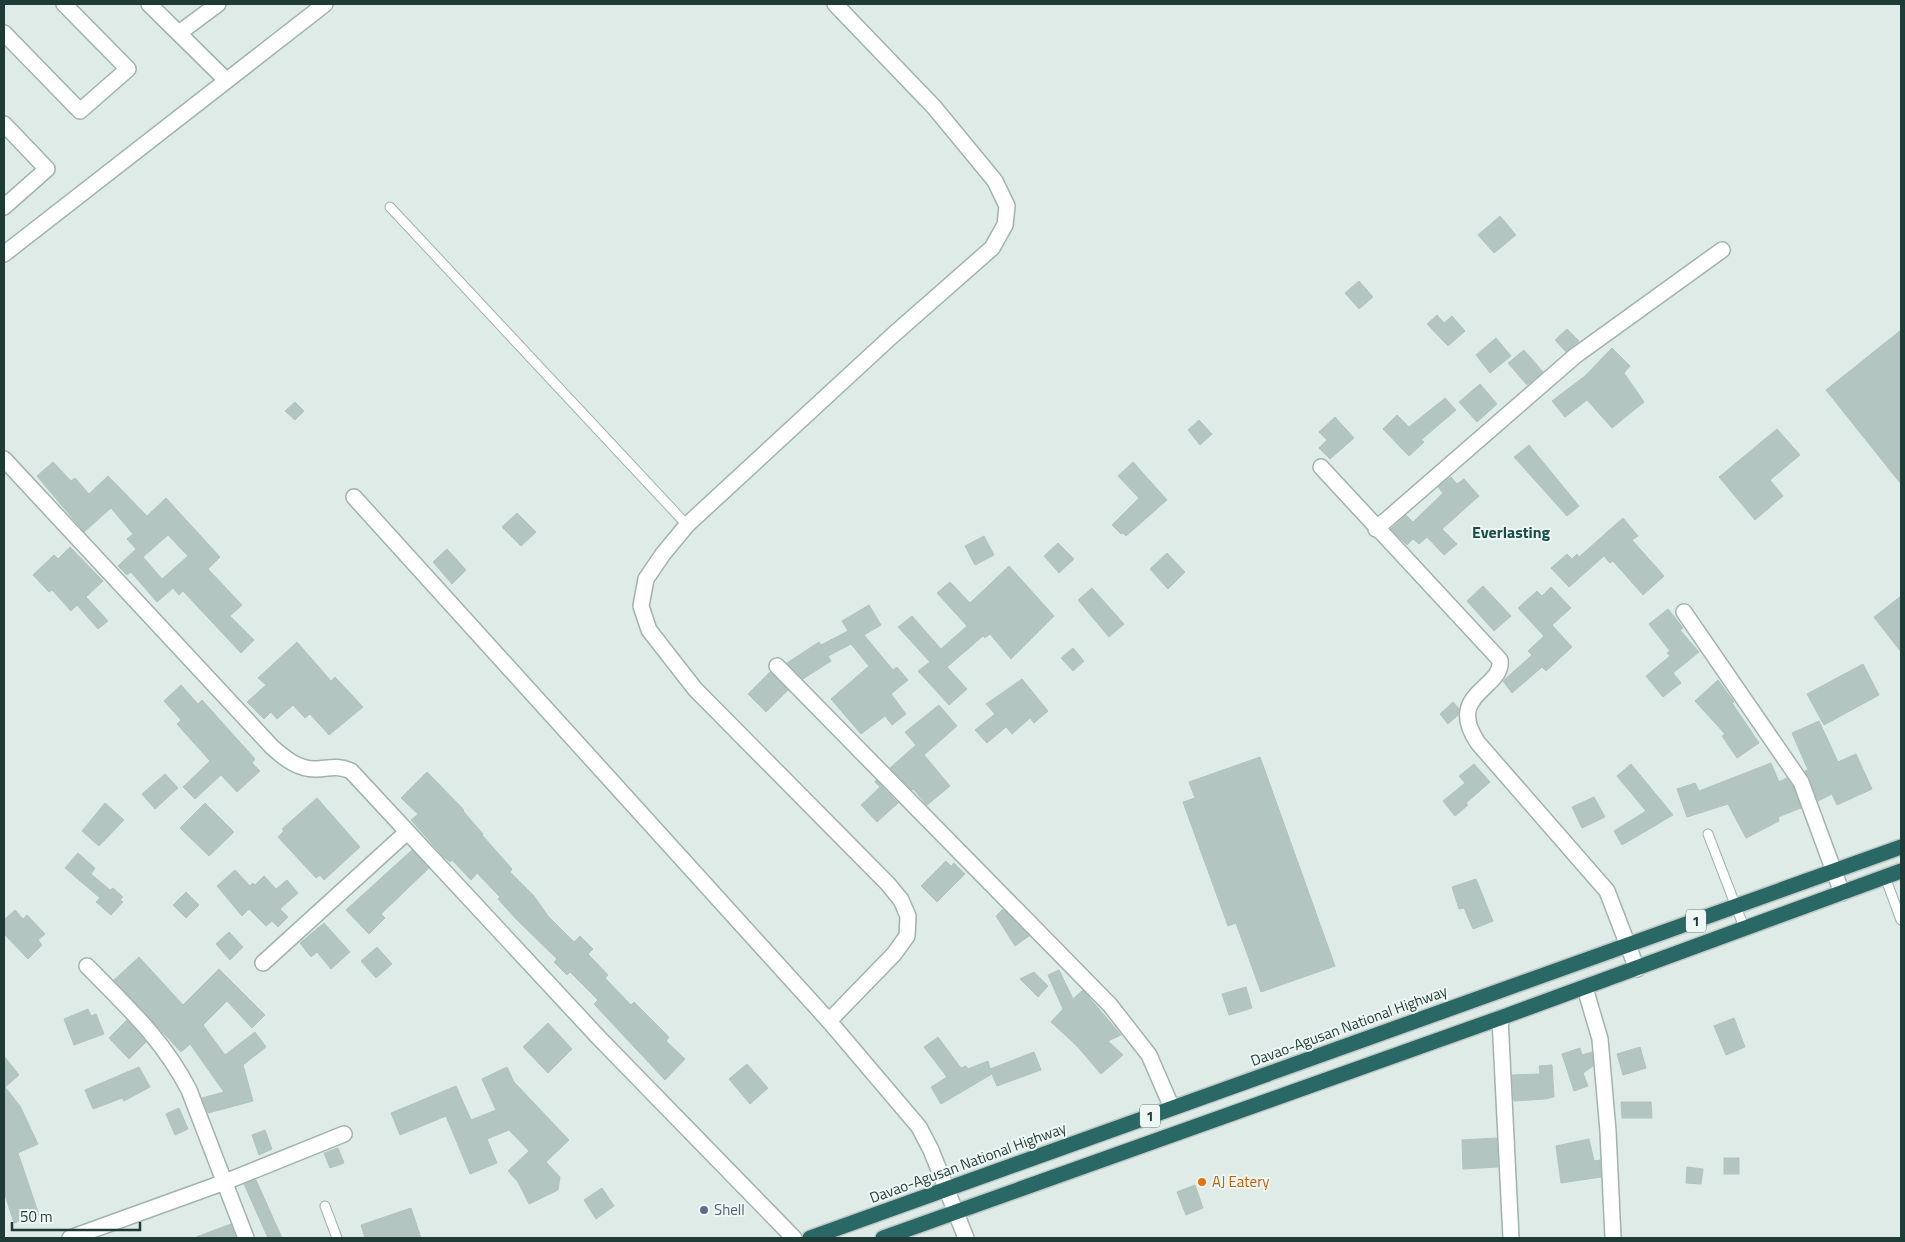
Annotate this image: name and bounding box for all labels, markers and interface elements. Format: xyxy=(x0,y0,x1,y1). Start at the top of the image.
district label: Everlasting xyxy=(1472,520,1551,544)
road number: 1 xyxy=(1686,909,1706,932)
street label: Davao-Agusan National Highway xyxy=(1247,979,1450,1072)
road number: 1 xyxy=(1140,1104,1160,1128)
street label: Davao-Agusan National Highway xyxy=(866,1116,1069,1209)
place label: AJ Eatery xyxy=(1212,1170,1270,1193)
marker: AJ Eatery xyxy=(1196,1176,1208,1188)
place label: Shell xyxy=(714,1198,745,1221)
scale bar xyxy=(12,1200,140,1232)
marker: Shell xyxy=(698,1204,710,1216)
text: 50 m xyxy=(20,1205,53,1228)

